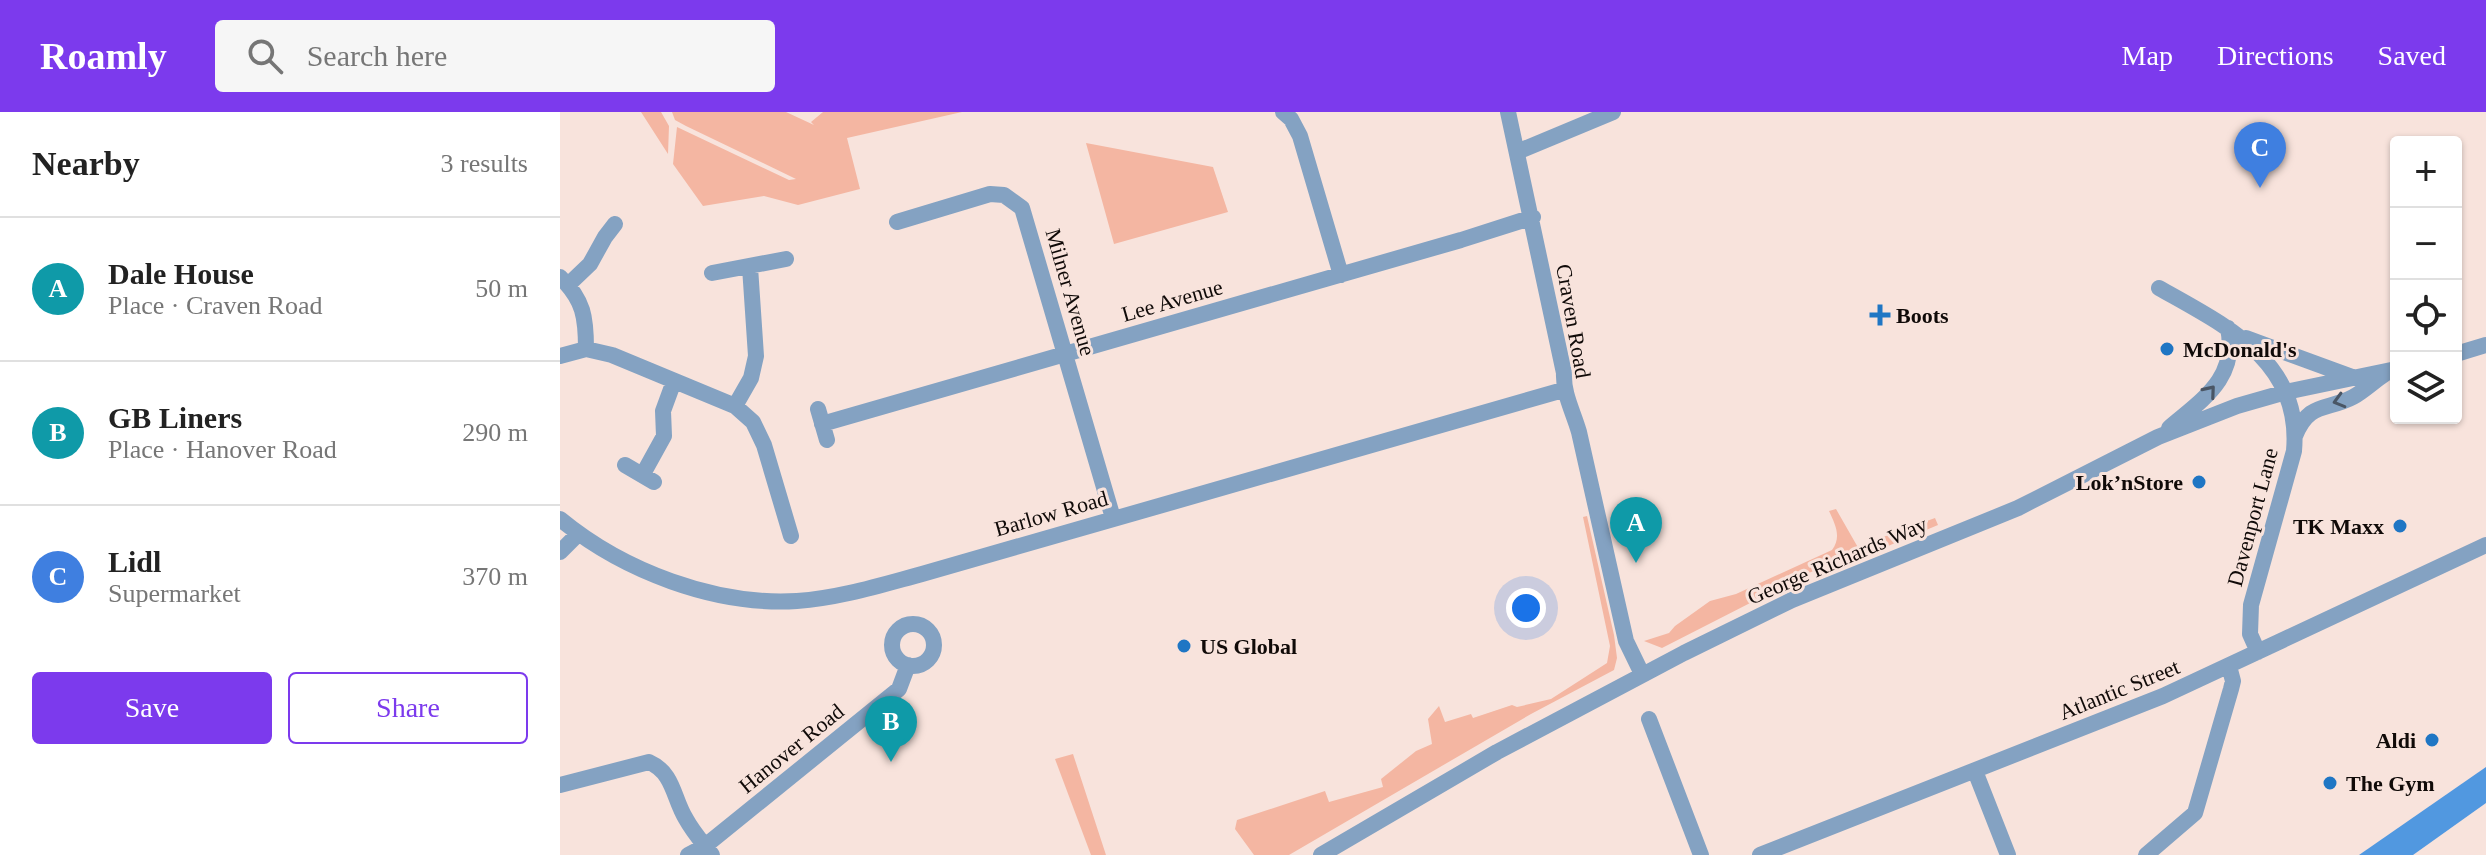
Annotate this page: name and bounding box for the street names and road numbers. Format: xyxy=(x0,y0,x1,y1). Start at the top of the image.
street label: Milner Avenue xyxy=(1040,226,1101,359)
street label: Craven Road xyxy=(1551,262,1596,380)
street label: Lee Avenue xyxy=(1119,274,1226,327)
street label: Davenport Lane xyxy=(2222,445,2283,589)
street label: Barlow Road xyxy=(992,485,1111,542)
street label: George Richards Way xyxy=(1744,511,1931,610)
street label: Atlantic Street xyxy=(2055,654,2183,725)
street label: Hanover Road xyxy=(734,698,849,798)

